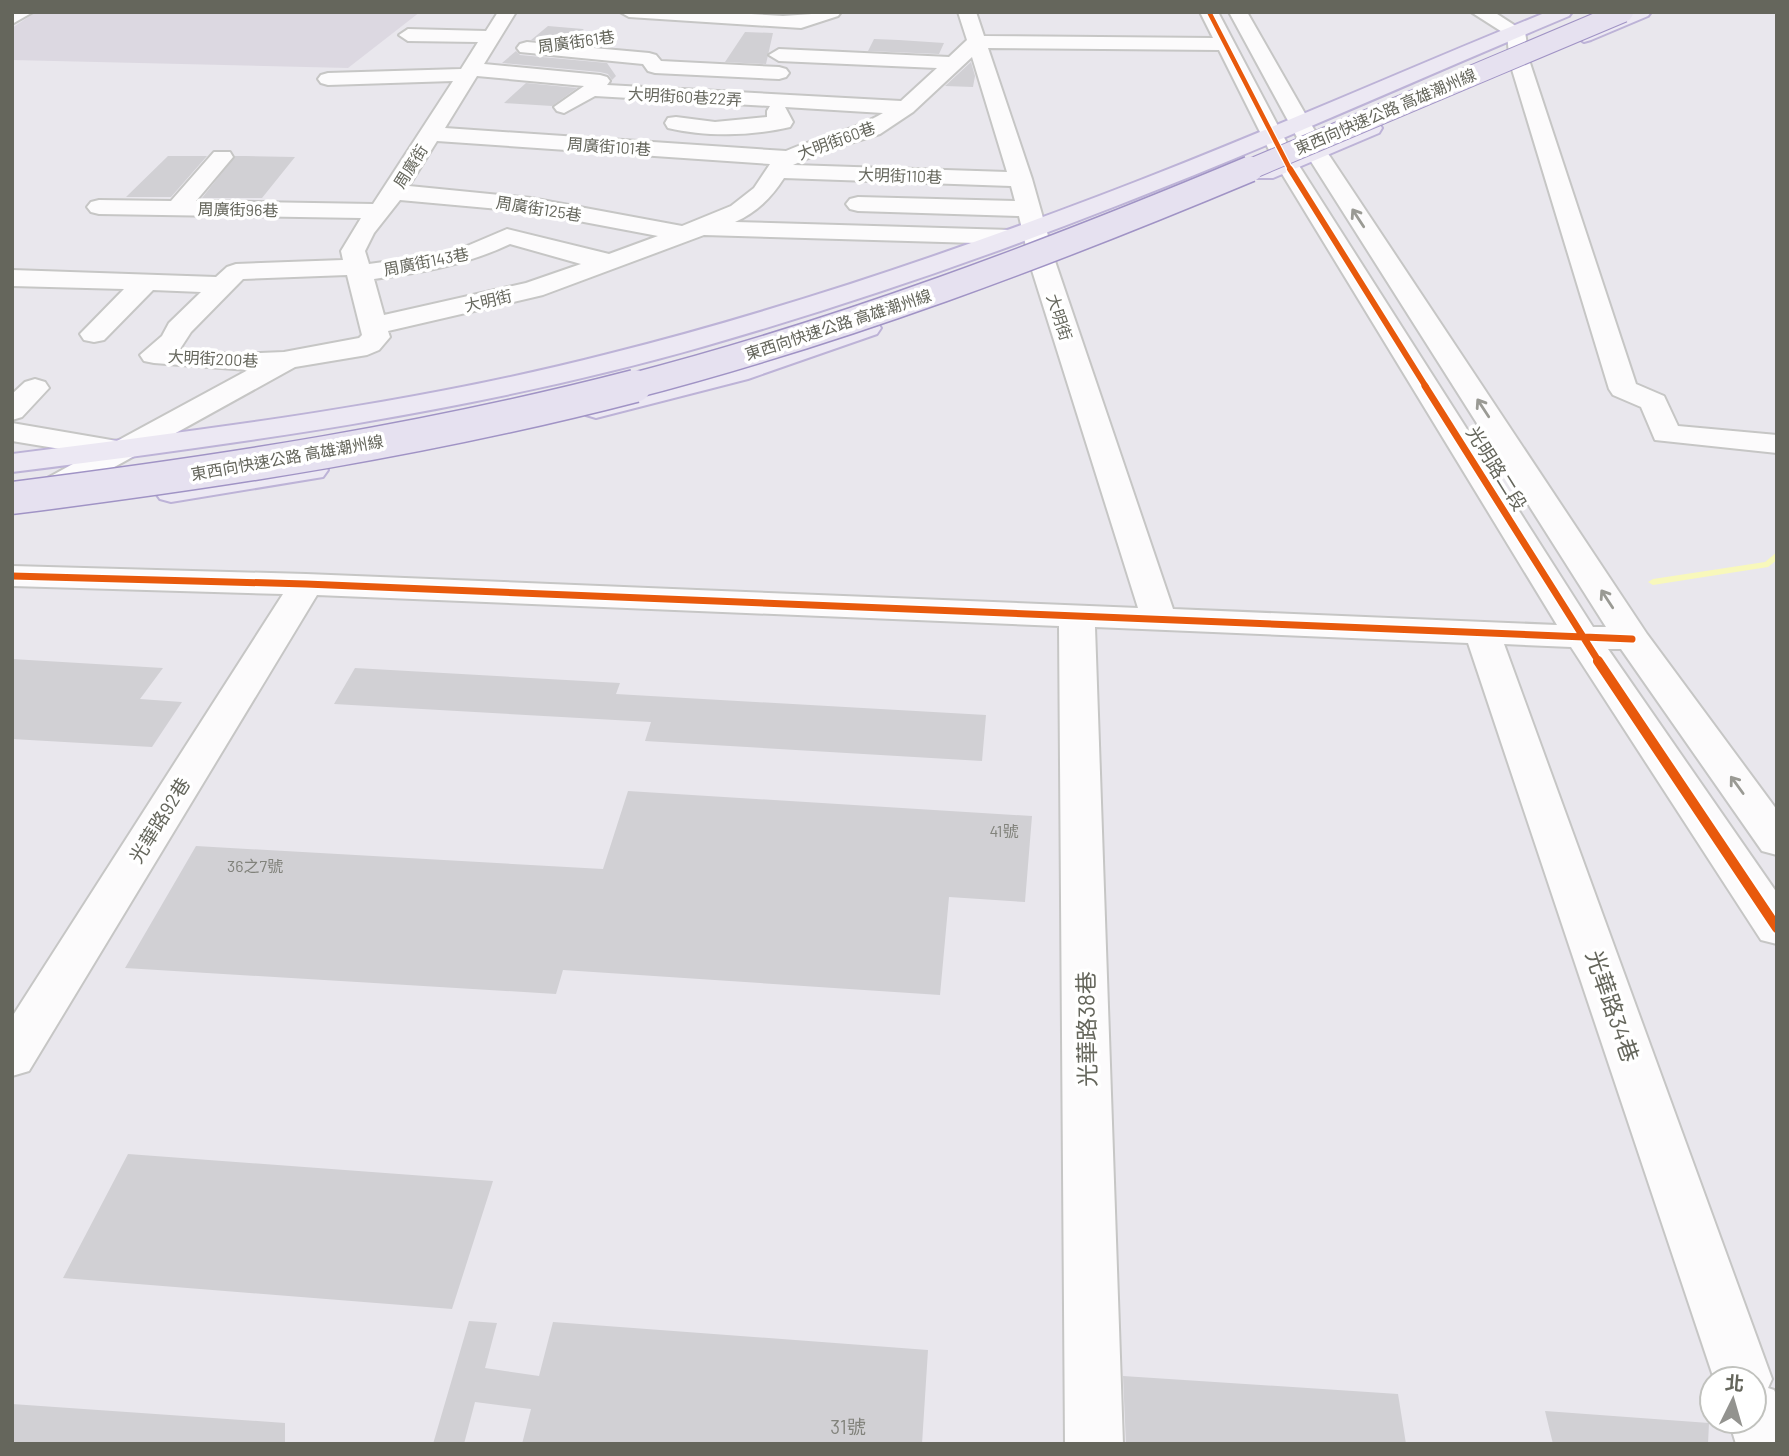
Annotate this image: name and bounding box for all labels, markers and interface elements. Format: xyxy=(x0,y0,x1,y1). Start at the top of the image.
street label: 周廣街61巷 xyxy=(536,26,616,56)
street label: 東西向快速公路 高雄潮州線 xyxy=(1291,64,1479,158)
street label: 大明街60巷22弄 xyxy=(627,84,743,108)
street label: 大明街60巷 xyxy=(795,117,877,163)
street label: 周廣街101巷 xyxy=(567,134,651,158)
street label: 周廣街 xyxy=(389,141,431,191)
street label: 大明街110巷 xyxy=(858,164,942,186)
street label: 周廣街125巷 xyxy=(495,192,583,224)
street label: 周廣街96巷 xyxy=(198,199,278,219)
one-way arrow xyxy=(1351,208,1365,228)
street label: 周廣街143巷 xyxy=(382,243,470,279)
street label: 大明街 xyxy=(462,285,514,315)
street label: 東西向快速公路 高雄潮州線 xyxy=(742,285,934,363)
street label: 大明街 xyxy=(1044,291,1076,343)
street label: 大明街200巷 xyxy=(167,346,259,370)
one-way arrow xyxy=(1475,399,1489,419)
street label: 光明路二段 xyxy=(1462,422,1532,514)
street label: 東西向快速公路 高雄潮州線 xyxy=(189,431,385,483)
one-way arrow xyxy=(1599,590,1614,609)
street label: 光華路92巷 xyxy=(124,773,194,867)
one-way arrow xyxy=(1730,776,1744,795)
house number: 41號 xyxy=(990,821,1018,840)
house number: 36之7號 xyxy=(227,856,283,875)
street label: 光華路34巷 xyxy=(1581,946,1645,1066)
street label: 光華路38巷 xyxy=(1071,971,1101,1087)
north arrow xyxy=(1698,1365,1768,1435)
text: 北 xyxy=(1724,1370,1745,1395)
house number: 31號 xyxy=(830,1415,866,1438)

